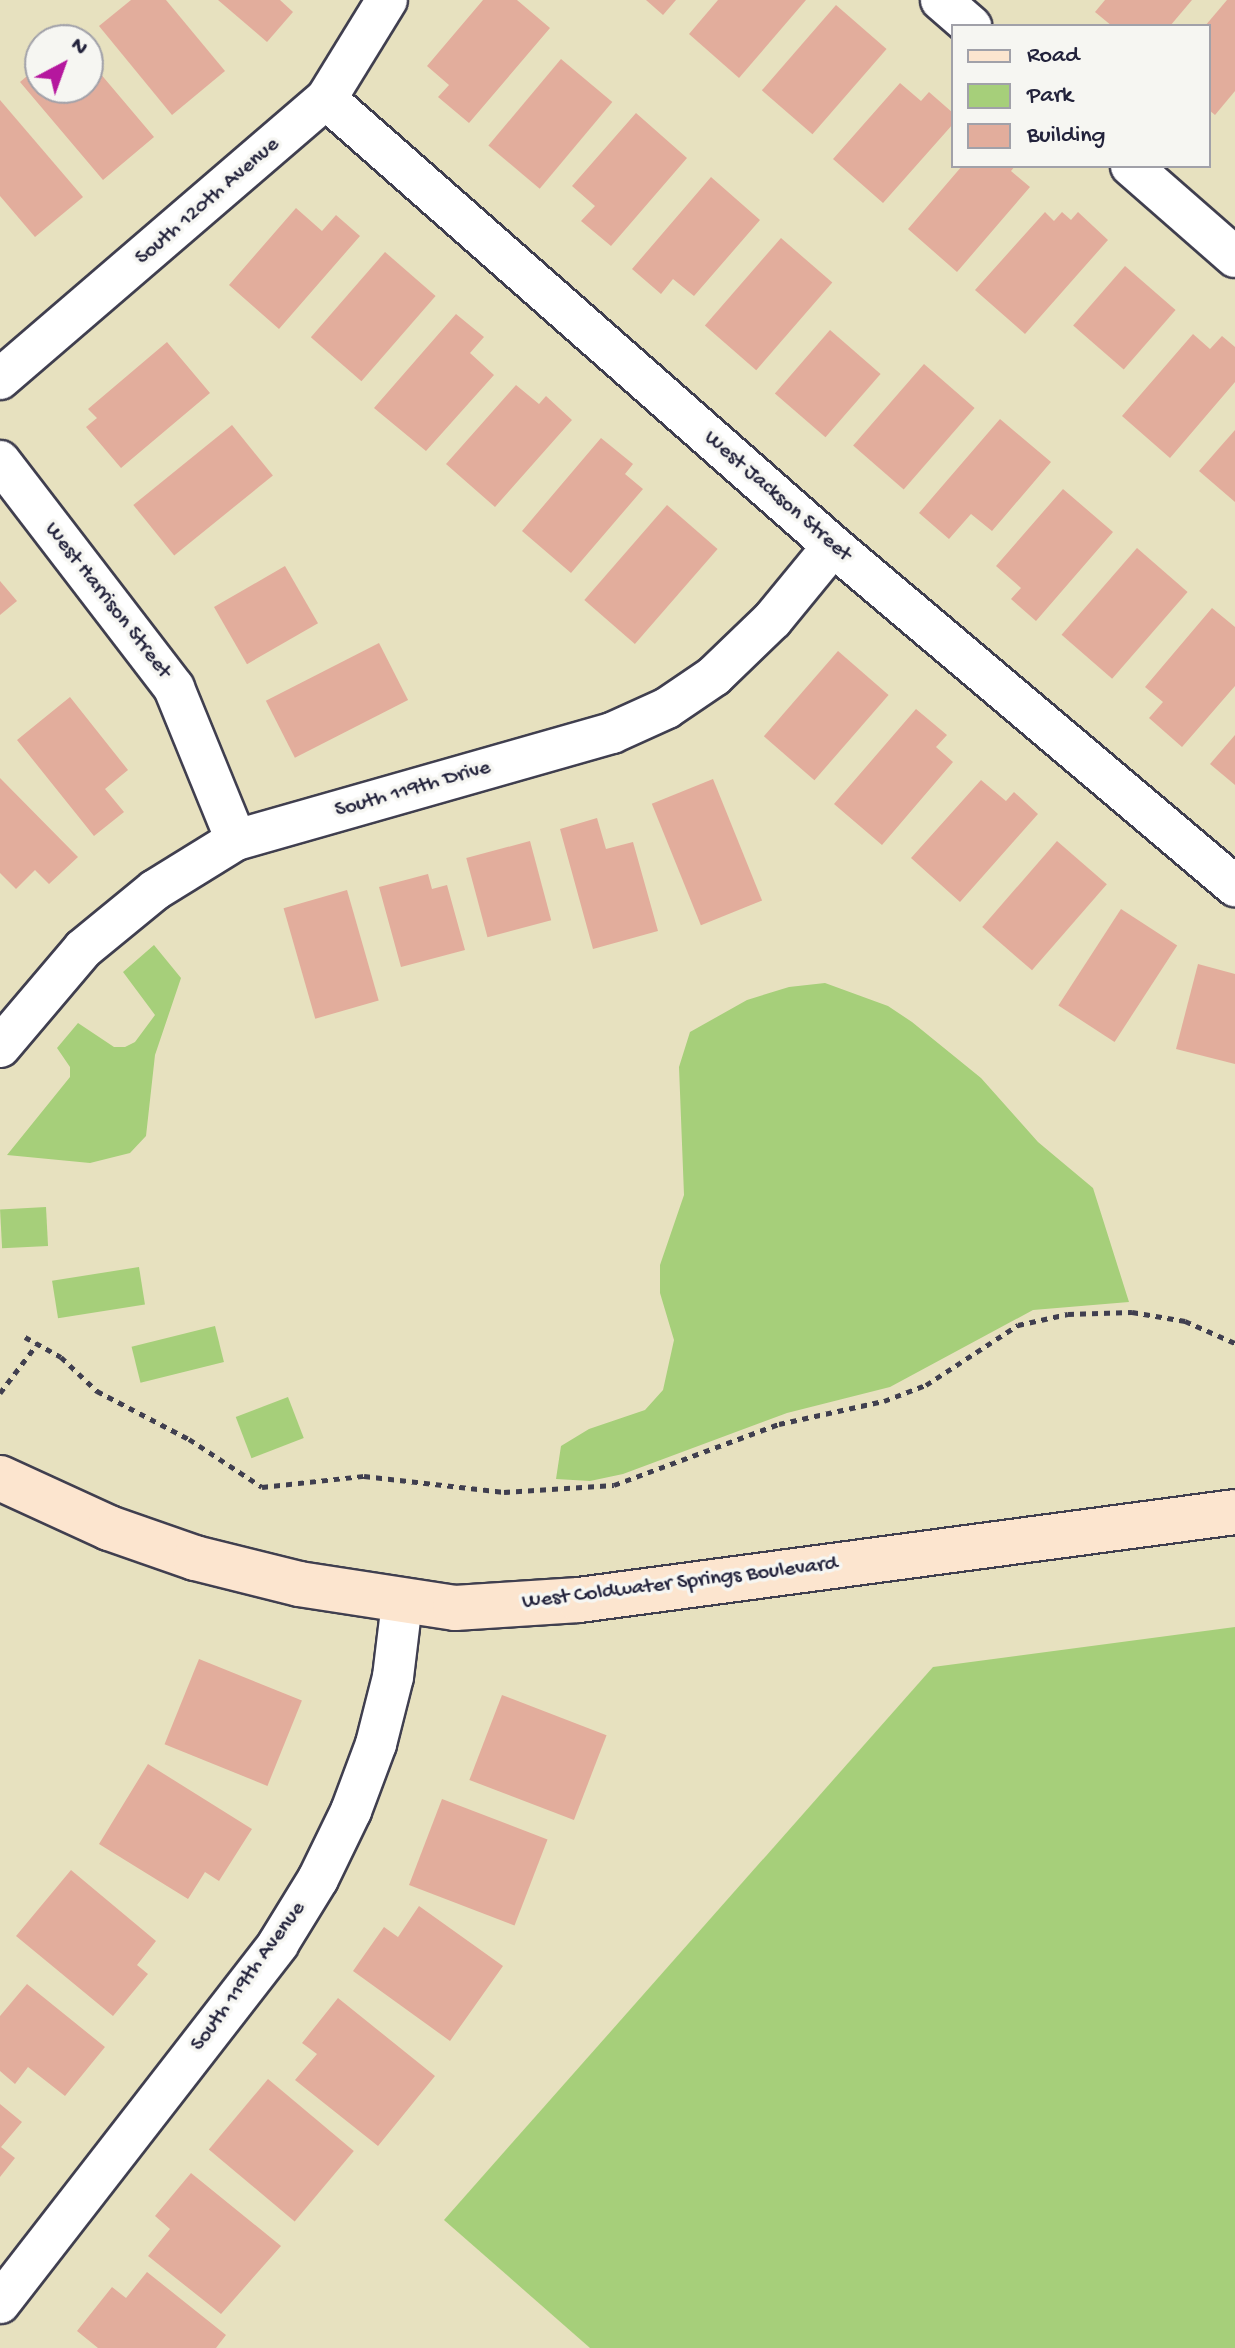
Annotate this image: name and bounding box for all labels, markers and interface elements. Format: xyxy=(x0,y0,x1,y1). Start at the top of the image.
north arrow xyxy=(24,24,104,104)
legend xyxy=(951,24,1211,168)
text: N xyxy=(64,33,92,62)
text: Road xyxy=(1027,42,1079,71)
text: Park xyxy=(1027,82,1073,111)
text: Building xyxy=(1027,122,1105,151)
street label: South 120th Avenue xyxy=(131,132,285,272)
street label: West Jackson Street xyxy=(698,426,856,568)
street label: West Harrison Street xyxy=(38,517,176,685)
street label: South 119th Drive xyxy=(332,755,494,825)
street label: West Coldwater Springs Boulevard xyxy=(521,1552,839,1616)
street label: South 119th Avenue xyxy=(186,1897,312,2057)

